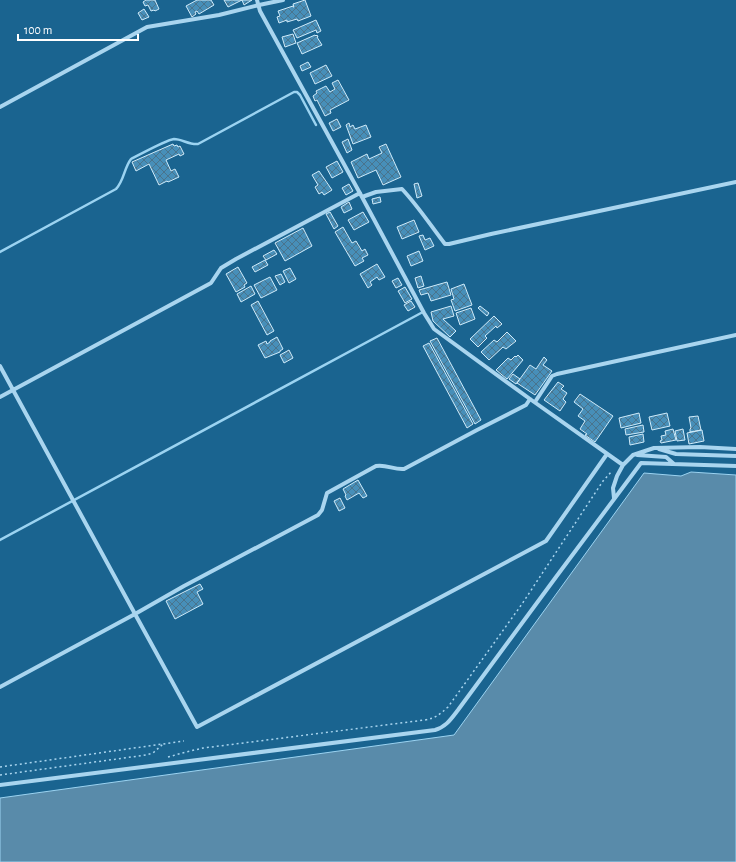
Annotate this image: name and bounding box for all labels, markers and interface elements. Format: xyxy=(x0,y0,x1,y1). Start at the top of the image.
scale bar xyxy=(18,16,138,42)
text: 100 m xyxy=(24,24,52,36)

